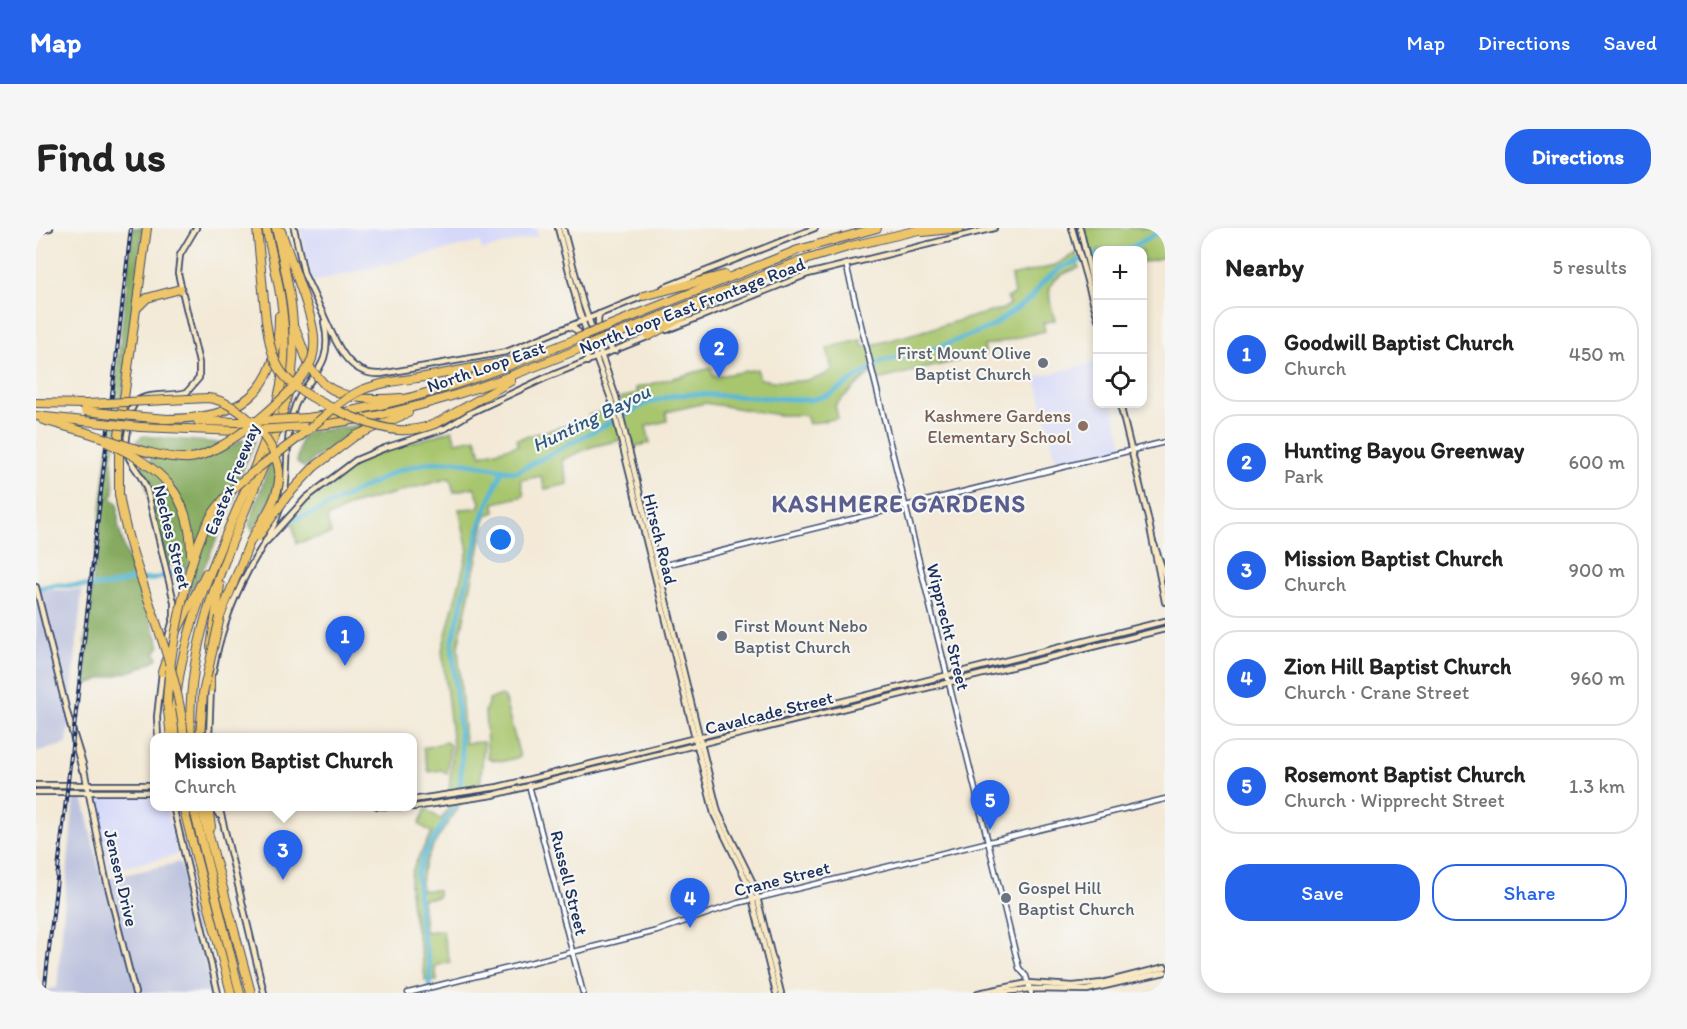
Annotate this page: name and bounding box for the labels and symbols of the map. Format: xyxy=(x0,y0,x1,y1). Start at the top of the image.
street label: North Loop East Frontage Road xyxy=(576,253,808,359)
pin: 2 xyxy=(700,328,738,378)
street label: North Loop East xyxy=(424,336,548,398)
place label: First Mount Olive Baptist Church xyxy=(897,342,1031,385)
marker: First Mount Olive Baptist Church xyxy=(1036,356,1050,370)
water label: Hunting Bayou xyxy=(528,379,655,457)
place label: Kashmere Gardens Elementary School xyxy=(924,405,1071,448)
street label: Eastex Freeway xyxy=(200,419,265,538)
marker: Kashmere Gardens Elementary School xyxy=(1076,419,1090,433)
street label: Neches Street xyxy=(148,483,196,592)
district label: KASHMERE GARDENS xyxy=(771,489,1027,518)
street label: Hirsch Road xyxy=(638,491,682,587)
your location xyxy=(486,525,515,554)
street label: Wipprecht Street xyxy=(922,561,974,693)
place label: First Mount Nebo Baptist Church xyxy=(734,615,868,658)
pin: 1 xyxy=(326,616,364,666)
marker: First Mount Nebo Baptist Church xyxy=(715,629,729,643)
street label: Cavalcade Street xyxy=(703,686,836,740)
pin: 5 xyxy=(970,780,1010,830)
street label: Jensen Drive xyxy=(99,827,143,929)
street label: Russell Street xyxy=(545,828,593,938)
pin: 3 xyxy=(264,830,302,880)
street label: Crane Street xyxy=(732,856,833,902)
place label: Gospel Hill Baptist Church xyxy=(1018,877,1134,920)
pin: 4 xyxy=(670,878,710,928)
marker: Gospel Hill Baptist Church xyxy=(999,891,1013,905)

